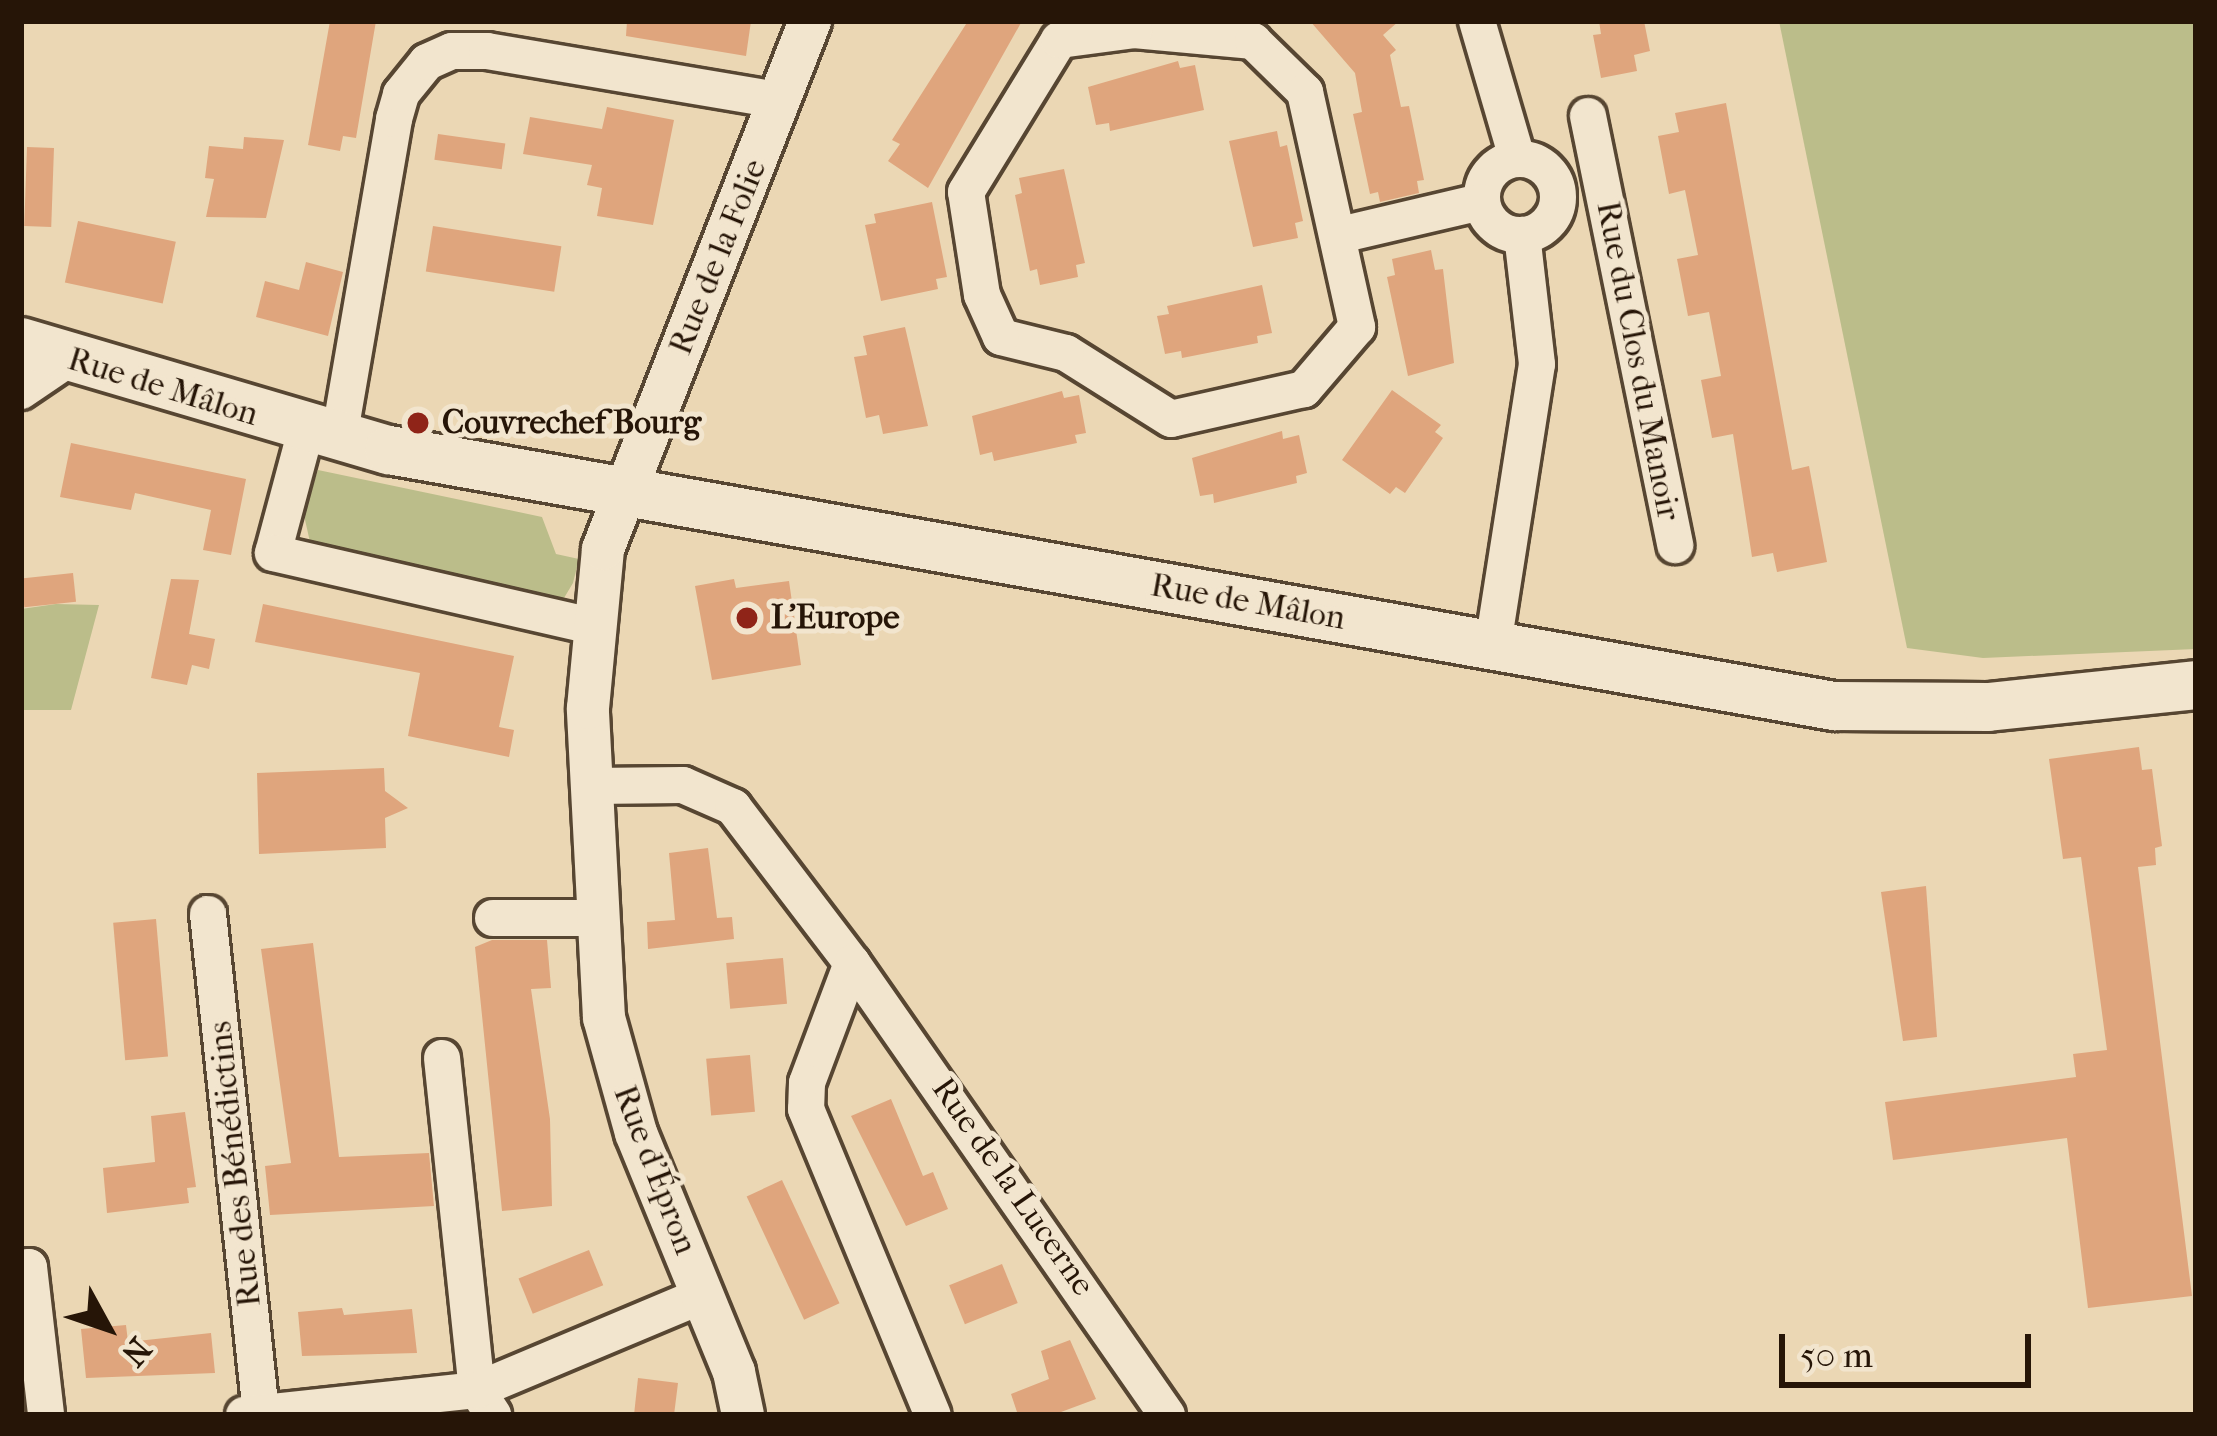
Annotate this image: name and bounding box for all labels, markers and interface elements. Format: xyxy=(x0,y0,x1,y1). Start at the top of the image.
street label: Rue de la Folie xyxy=(661,154,775,360)
street label: Rue du Clos du Manoir xyxy=(1588,198,1688,524)
street label: Rue de Mâlon xyxy=(63,339,263,435)
place label: Couvrechef Bourg xyxy=(442,403,701,443)
marker: Couvrechef Bourg xyxy=(405,410,431,436)
street label: Rue de Mâlon xyxy=(1148,565,1348,639)
place label: L'Europe xyxy=(771,598,900,638)
marker: L'Europe xyxy=(734,605,760,631)
street label: Rue des Bénédictins xyxy=(200,1019,270,1309)
street label: Rue de la Lucerne xyxy=(923,1070,1103,1304)
street label: Rue d'Épron xyxy=(605,1080,705,1260)
north arrow xyxy=(48,1268,168,1388)
scale bar xyxy=(1785,1310,2037,1384)
text: N xyxy=(113,1329,159,1374)
text: 50 m xyxy=(1800,1334,1873,1376)

